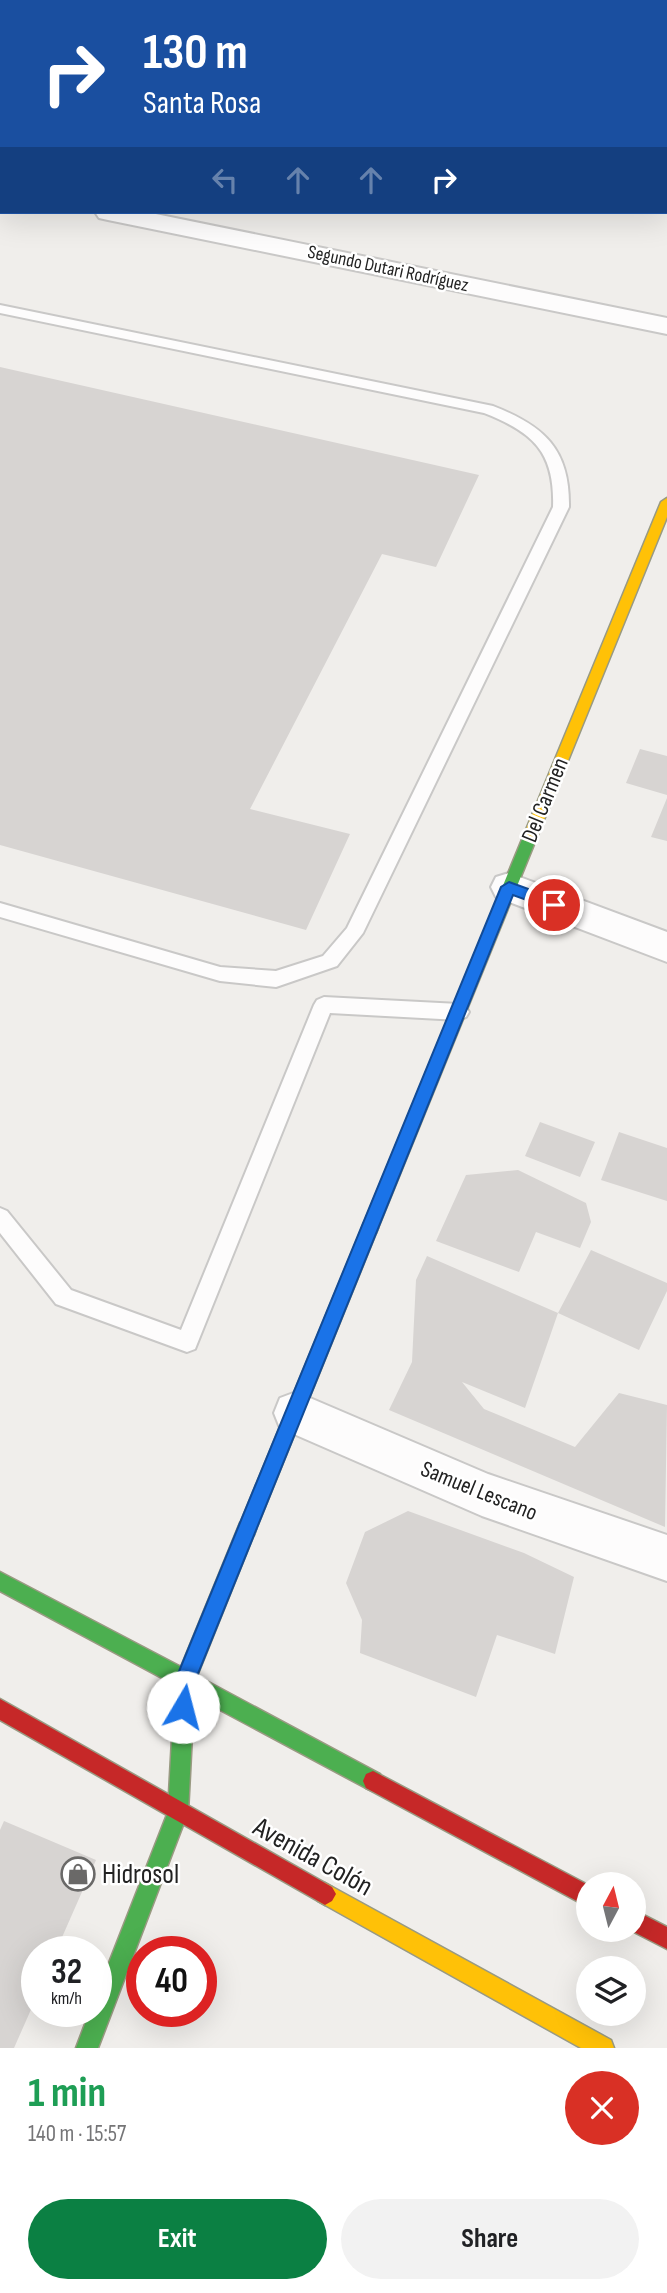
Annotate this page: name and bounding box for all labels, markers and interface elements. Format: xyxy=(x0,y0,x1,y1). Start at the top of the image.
text: 130 m xyxy=(143,24,248,83)
icon: right xyxy=(28,28,119,119)
text: Santa Rosa xyxy=(143,84,261,123)
icon: left xyxy=(206,161,244,199)
icon: ahead xyxy=(279,161,317,199)
icon: ahead xyxy=(352,161,390,199)
icon: right xyxy=(425,161,463,199)
street label: Segundo Dutari Rodríguez xyxy=(305,241,471,297)
street label: Del Carmen xyxy=(515,754,575,846)
pin xyxy=(524,875,584,935)
icon: arrive xyxy=(535,886,573,924)
street label: Samuel Lescano xyxy=(417,1455,541,1527)
position arrow xyxy=(146,1670,220,1744)
street label: Avenida Colón xyxy=(247,1810,378,1903)
shop icon: Hidrosol xyxy=(59,1855,97,1893)
place label: Hidrosol xyxy=(102,1858,179,1891)
north arrow xyxy=(576,1872,646,1942)
map controls xyxy=(576,1872,646,2026)
speed limit sign: 40 xyxy=(126,1936,217,2027)
text: 32 xyxy=(51,1951,82,1994)
button: layers xyxy=(576,1956,646,2026)
text: km/h xyxy=(51,1988,82,2009)
text: 1 min xyxy=(28,2068,106,2119)
button: close xyxy=(565,2071,639,2145)
text: 140 m · 15:57 xyxy=(28,2120,126,2148)
button: Exit xyxy=(28,2199,327,2279)
button: Share xyxy=(341,2199,639,2279)

